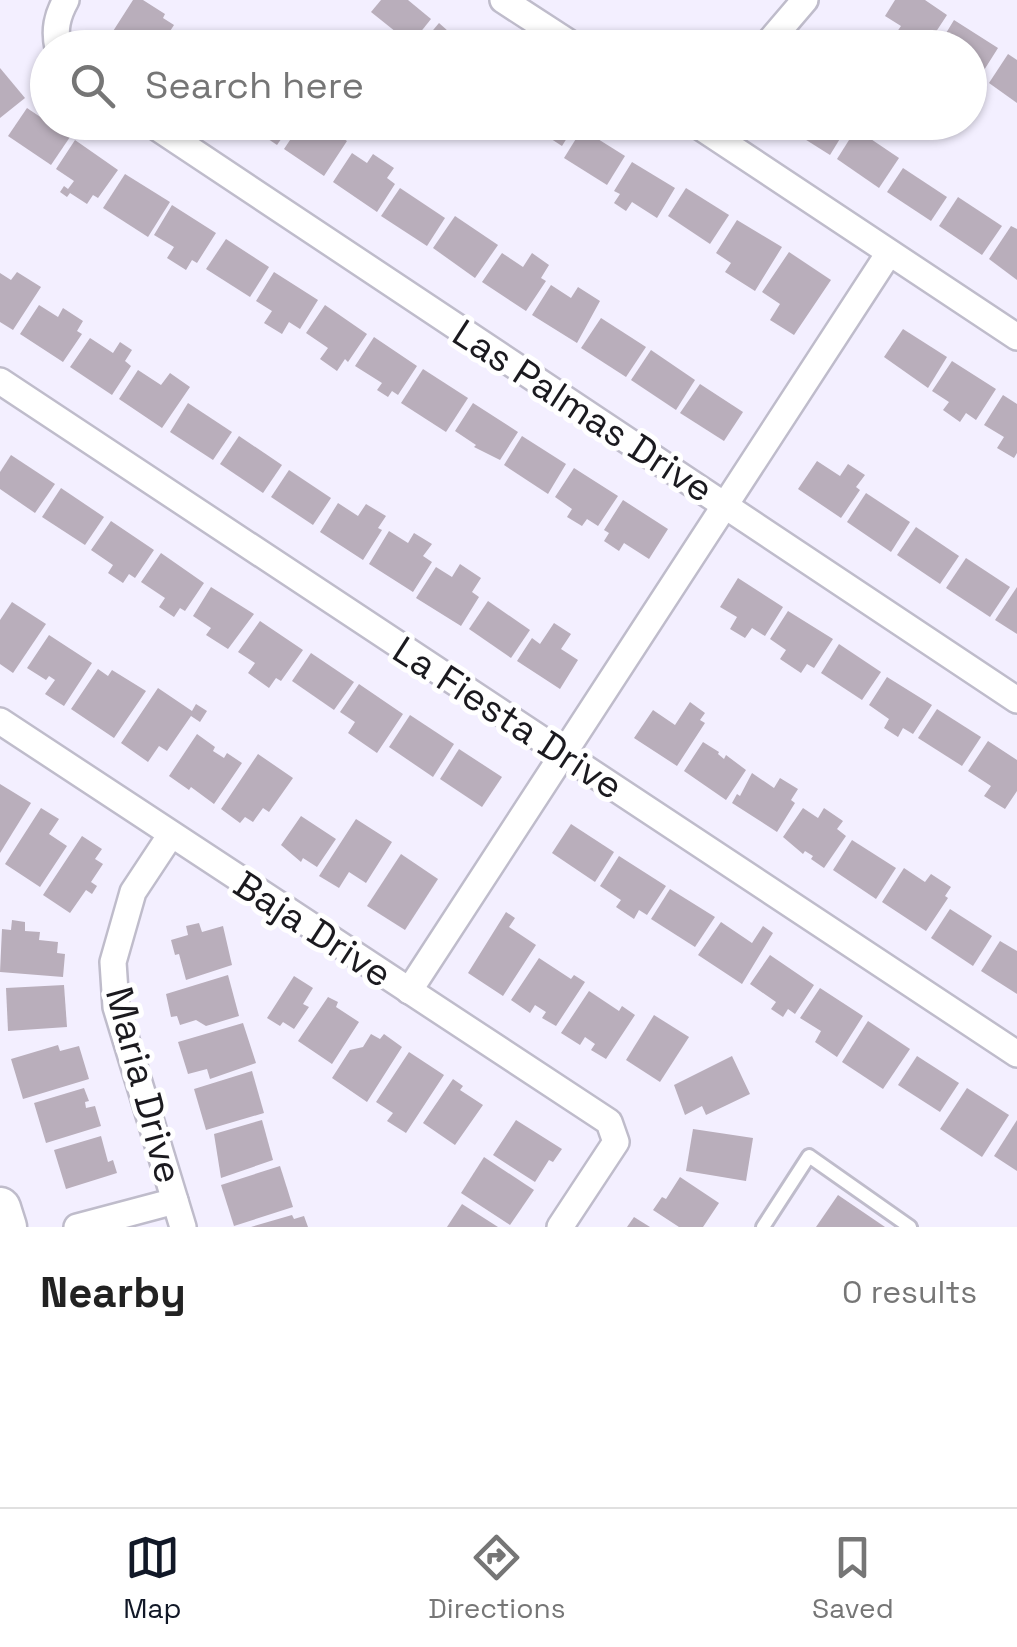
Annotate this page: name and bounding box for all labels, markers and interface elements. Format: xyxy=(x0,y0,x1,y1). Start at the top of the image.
search box xyxy=(30,30,987,140)
icon: search xyxy=(65,58,120,113)
text: Search here xyxy=(145,61,364,109)
street label: Las Palmas Drive xyxy=(444,309,722,513)
street label: La Fiesta Drive xyxy=(384,626,632,810)
street label: Baja Drive xyxy=(225,860,401,998)
street label: Maria Drive xyxy=(95,982,193,1188)
text: Nearby xyxy=(40,1266,186,1319)
text: 0 results xyxy=(842,1272,977,1312)
tab: Map xyxy=(123,1530,182,1626)
tab: Directions xyxy=(428,1530,565,1626)
tab: Saved xyxy=(812,1530,894,1626)

